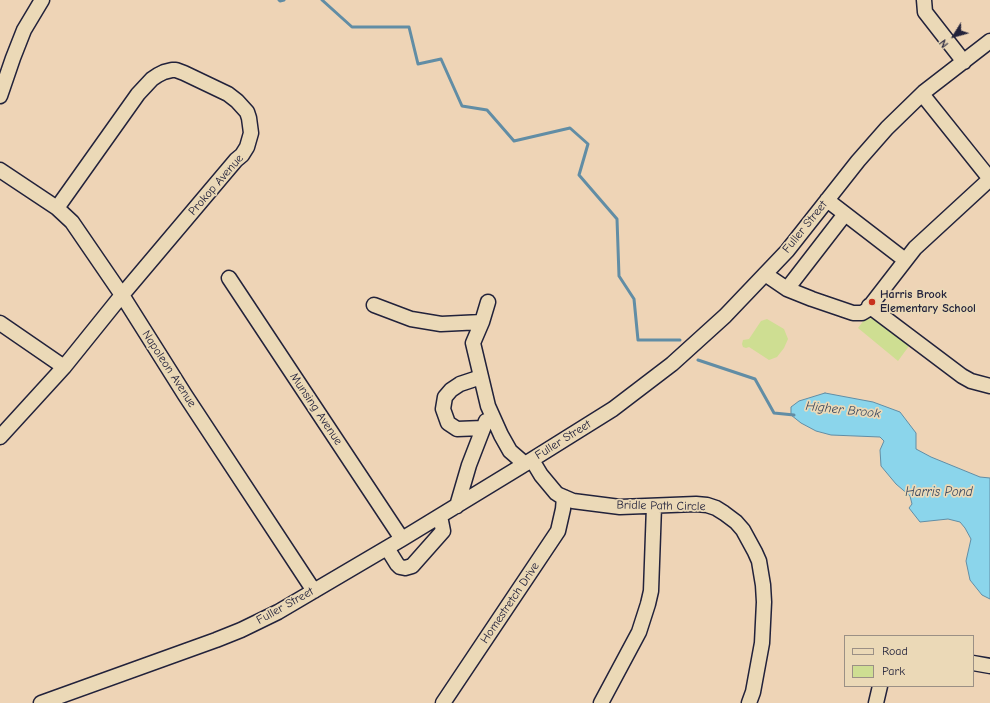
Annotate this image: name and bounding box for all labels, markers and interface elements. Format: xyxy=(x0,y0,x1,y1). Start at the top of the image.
north arrow xyxy=(934,16,974,56)
text: N xyxy=(937,37,951,50)
street label: Prokop Avenue xyxy=(185,151,247,219)
street label: Fuller Street xyxy=(780,198,830,256)
place label: Harris Brook Elementary School xyxy=(880,288,976,316)
marker: Harris Brook Elementary School xyxy=(867,297,877,307)
street label: Napoleon Avenue xyxy=(139,328,199,410)
street label: Munsing Avenue xyxy=(287,370,345,448)
water label: Higher Brook xyxy=(805,398,881,422)
street label: Fuller Street xyxy=(532,417,594,463)
water label: Harris Pond xyxy=(905,484,973,500)
street label: Bridle Path Circle xyxy=(616,498,706,514)
street label: Homestretch Drive xyxy=(477,560,543,646)
street label: Fuller Street xyxy=(254,584,316,628)
legend xyxy=(844,635,974,687)
text: Road xyxy=(882,644,908,658)
text: Park xyxy=(882,664,905,678)

